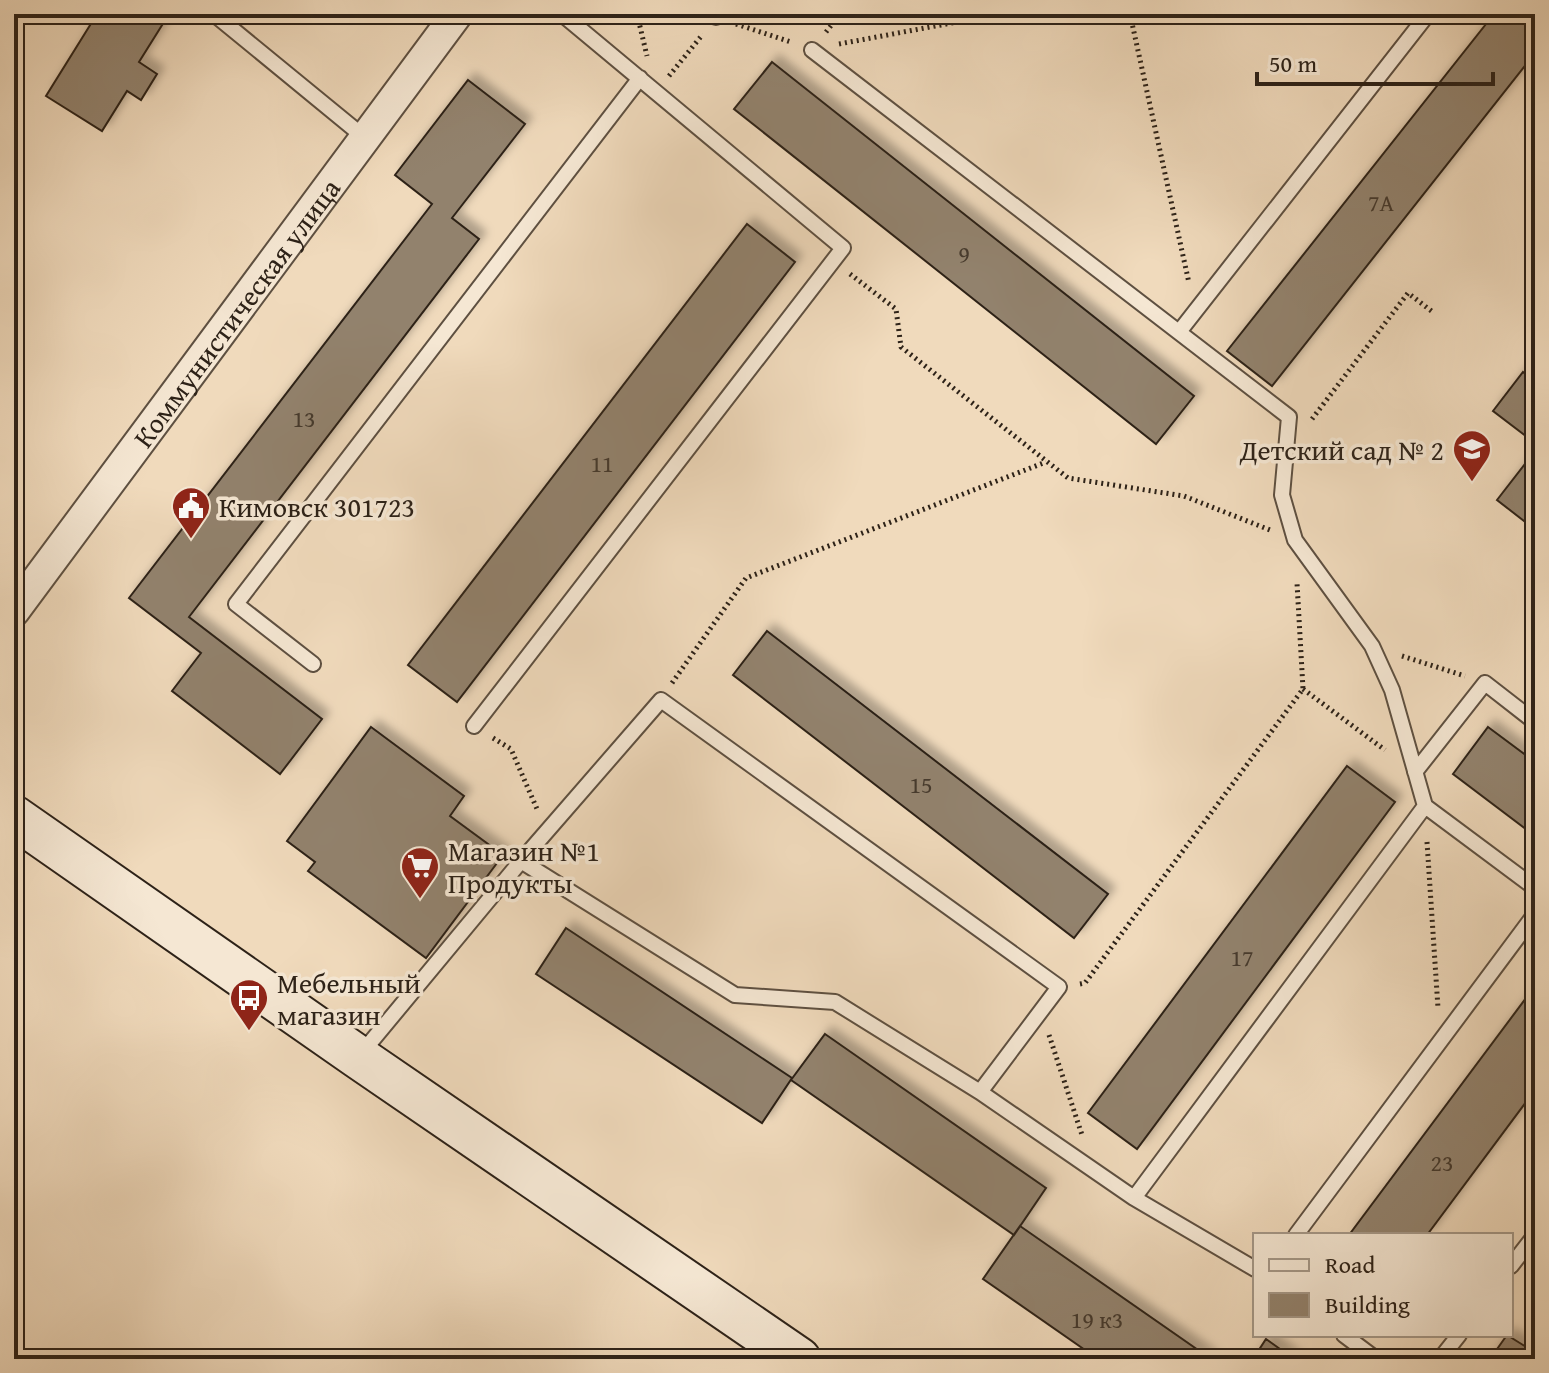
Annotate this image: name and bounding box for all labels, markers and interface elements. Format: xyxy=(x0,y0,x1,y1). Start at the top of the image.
scale bar xyxy=(1257,36,1493,86)
text: 50 m xyxy=(1269,46,1317,81)
street label: Коммунистическая улица xyxy=(122,169,350,455)
house number: 7А xyxy=(1368,185,1395,220)
house number: 9 xyxy=(958,236,970,271)
house number: 13 xyxy=(292,401,316,436)
school or university icon: Детский сад № 2 xyxy=(1451,428,1493,483)
place label: Детский сад № 2 xyxy=(1239,429,1444,470)
house number: 11 xyxy=(590,446,614,481)
public building icon: Кимовск 301723 xyxy=(170,485,212,540)
place label: Кимовск 301723 xyxy=(219,486,415,527)
house number: 15 xyxy=(909,767,933,802)
place label: Магазин №1 Продукты xyxy=(448,830,600,903)
supermarket icon: Магазин №1 Продукты xyxy=(399,845,441,900)
house number: 17 xyxy=(1230,940,1254,975)
place label: Мебельный магазин xyxy=(277,962,421,1035)
bus stop icon: Мебельный магазин xyxy=(228,977,270,1032)
house number: 23 xyxy=(1430,1145,1454,1180)
legend xyxy=(1253,1233,1513,1337)
text: Road xyxy=(1325,1247,1375,1282)
text: Building xyxy=(1325,1287,1410,1322)
house number: 19 к3 xyxy=(1071,1302,1123,1337)

